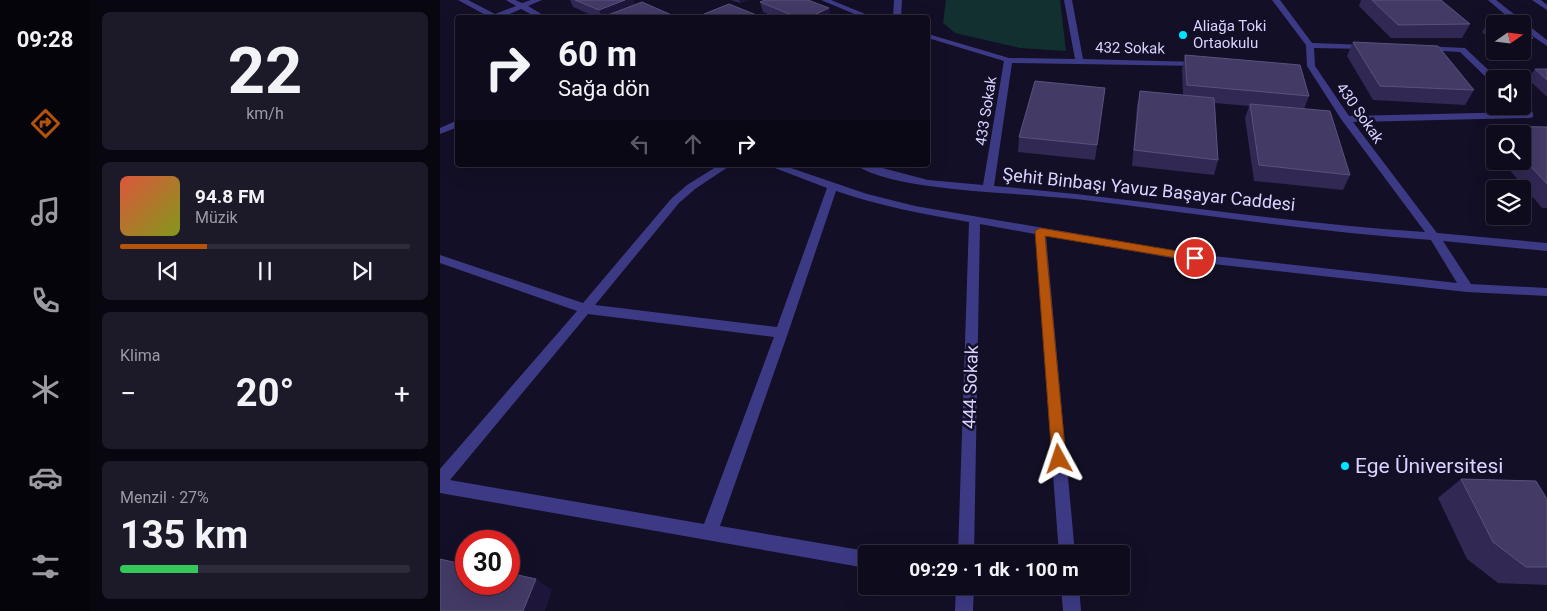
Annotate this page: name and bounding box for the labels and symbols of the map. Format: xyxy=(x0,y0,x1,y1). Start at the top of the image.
north arrow xyxy=(1486,15,1531,60)
place label: Aliağa Toki Ortaokulu xyxy=(1193,17,1266,52)
marker: Aliağa Toki Ortaokulu xyxy=(1177,29,1189,41)
street label: 432 Sokak xyxy=(1095,38,1165,58)
street label: 433 Sokak xyxy=(972,75,1000,147)
street label: 430 Sokak xyxy=(1333,79,1388,147)
street label: Şehit Binbaşı Yavuz Başayar Caddesi xyxy=(1002,163,1296,215)
pin xyxy=(1174,237,1216,279)
street label: 444 Sokak xyxy=(958,344,982,429)
position arrow xyxy=(1032,432,1084,484)
place label: Ege Üniversitesi xyxy=(1355,454,1503,478)
marker: Ege Üniversitesi xyxy=(1339,460,1351,472)
speed limit sign: 30 xyxy=(455,530,520,595)

